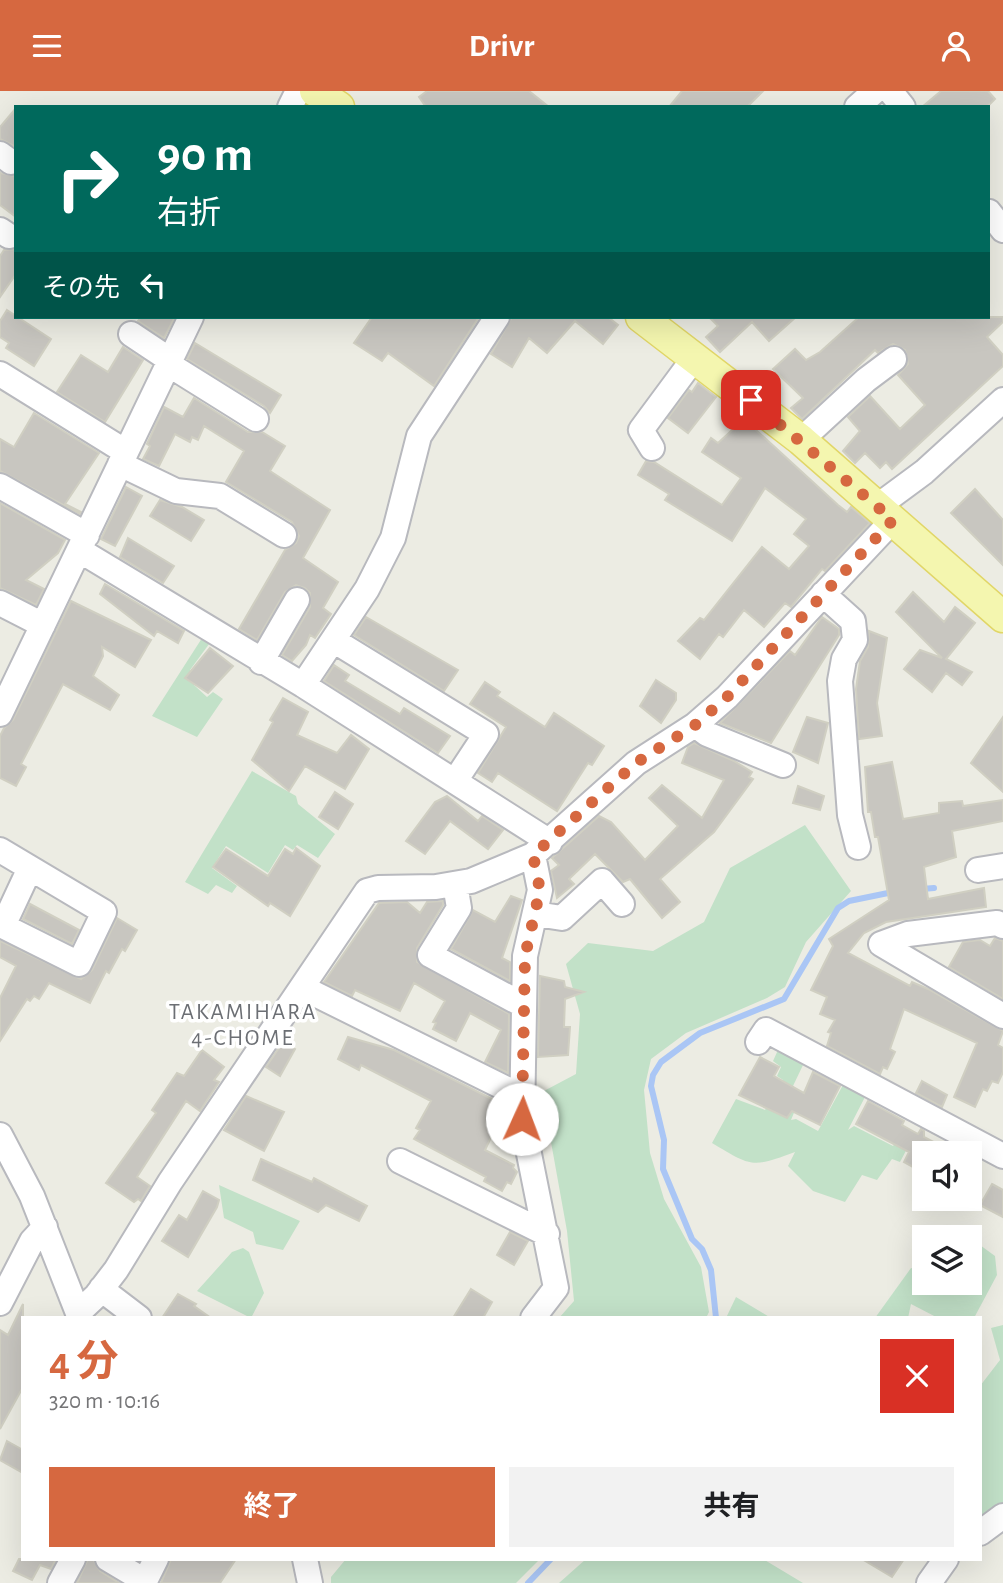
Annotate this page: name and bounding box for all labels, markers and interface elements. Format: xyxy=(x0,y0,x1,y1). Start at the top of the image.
icon: menu xyxy=(28,27,66,65)
icon: person xyxy=(937,27,975,65)
text: Drivr xyxy=(469,30,534,62)
text: 90 m xyxy=(157,131,253,180)
icon: right xyxy=(42,133,133,224)
text: 右折 xyxy=(157,197,221,229)
icon: left xyxy=(134,266,172,304)
text: その先 xyxy=(42,275,120,301)
pin xyxy=(721,370,781,430)
icon: arrive xyxy=(732,381,770,419)
district label: TAKAMIHARA 4-CHOME xyxy=(169,1001,317,1050)
position arrow xyxy=(485,1082,559,1156)
map controls xyxy=(912,1141,982,1295)
button: sound xyxy=(912,1141,982,1211)
button: layers xyxy=(912,1225,982,1295)
button: close xyxy=(880,1339,954,1413)
text: 4 分 xyxy=(49,1341,118,1383)
text: 320 m · 10:16 xyxy=(49,1390,160,1413)
button: 終了 xyxy=(49,1467,495,1547)
button: 共有 xyxy=(509,1467,954,1547)

